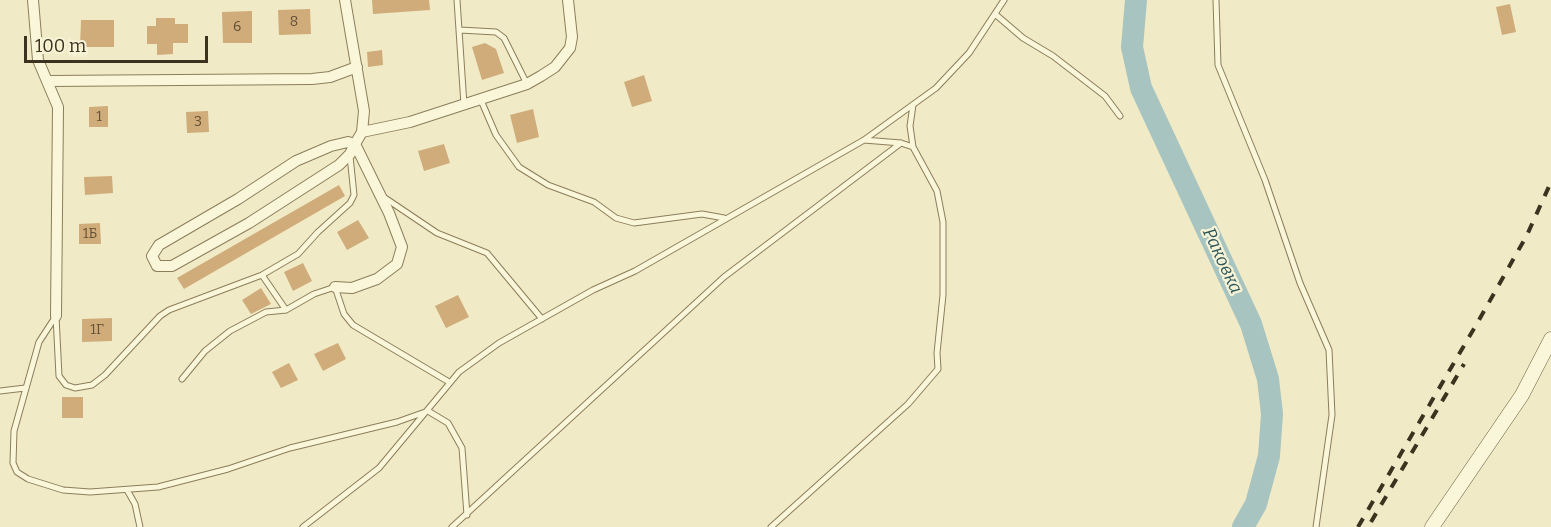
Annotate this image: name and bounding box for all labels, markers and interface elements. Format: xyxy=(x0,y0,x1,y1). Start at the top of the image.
house number: 8 xyxy=(290,14,298,30)
house number: 6 xyxy=(233,19,241,35)
scale bar xyxy=(27,24,212,62)
text: 100 m xyxy=(35,35,86,57)
house number: 1 xyxy=(96,109,102,125)
house number: 3 xyxy=(194,114,202,130)
water label: Раковка xyxy=(1197,225,1247,297)
house number: 1Б xyxy=(83,226,97,242)
house number: 1Г xyxy=(90,322,104,338)

